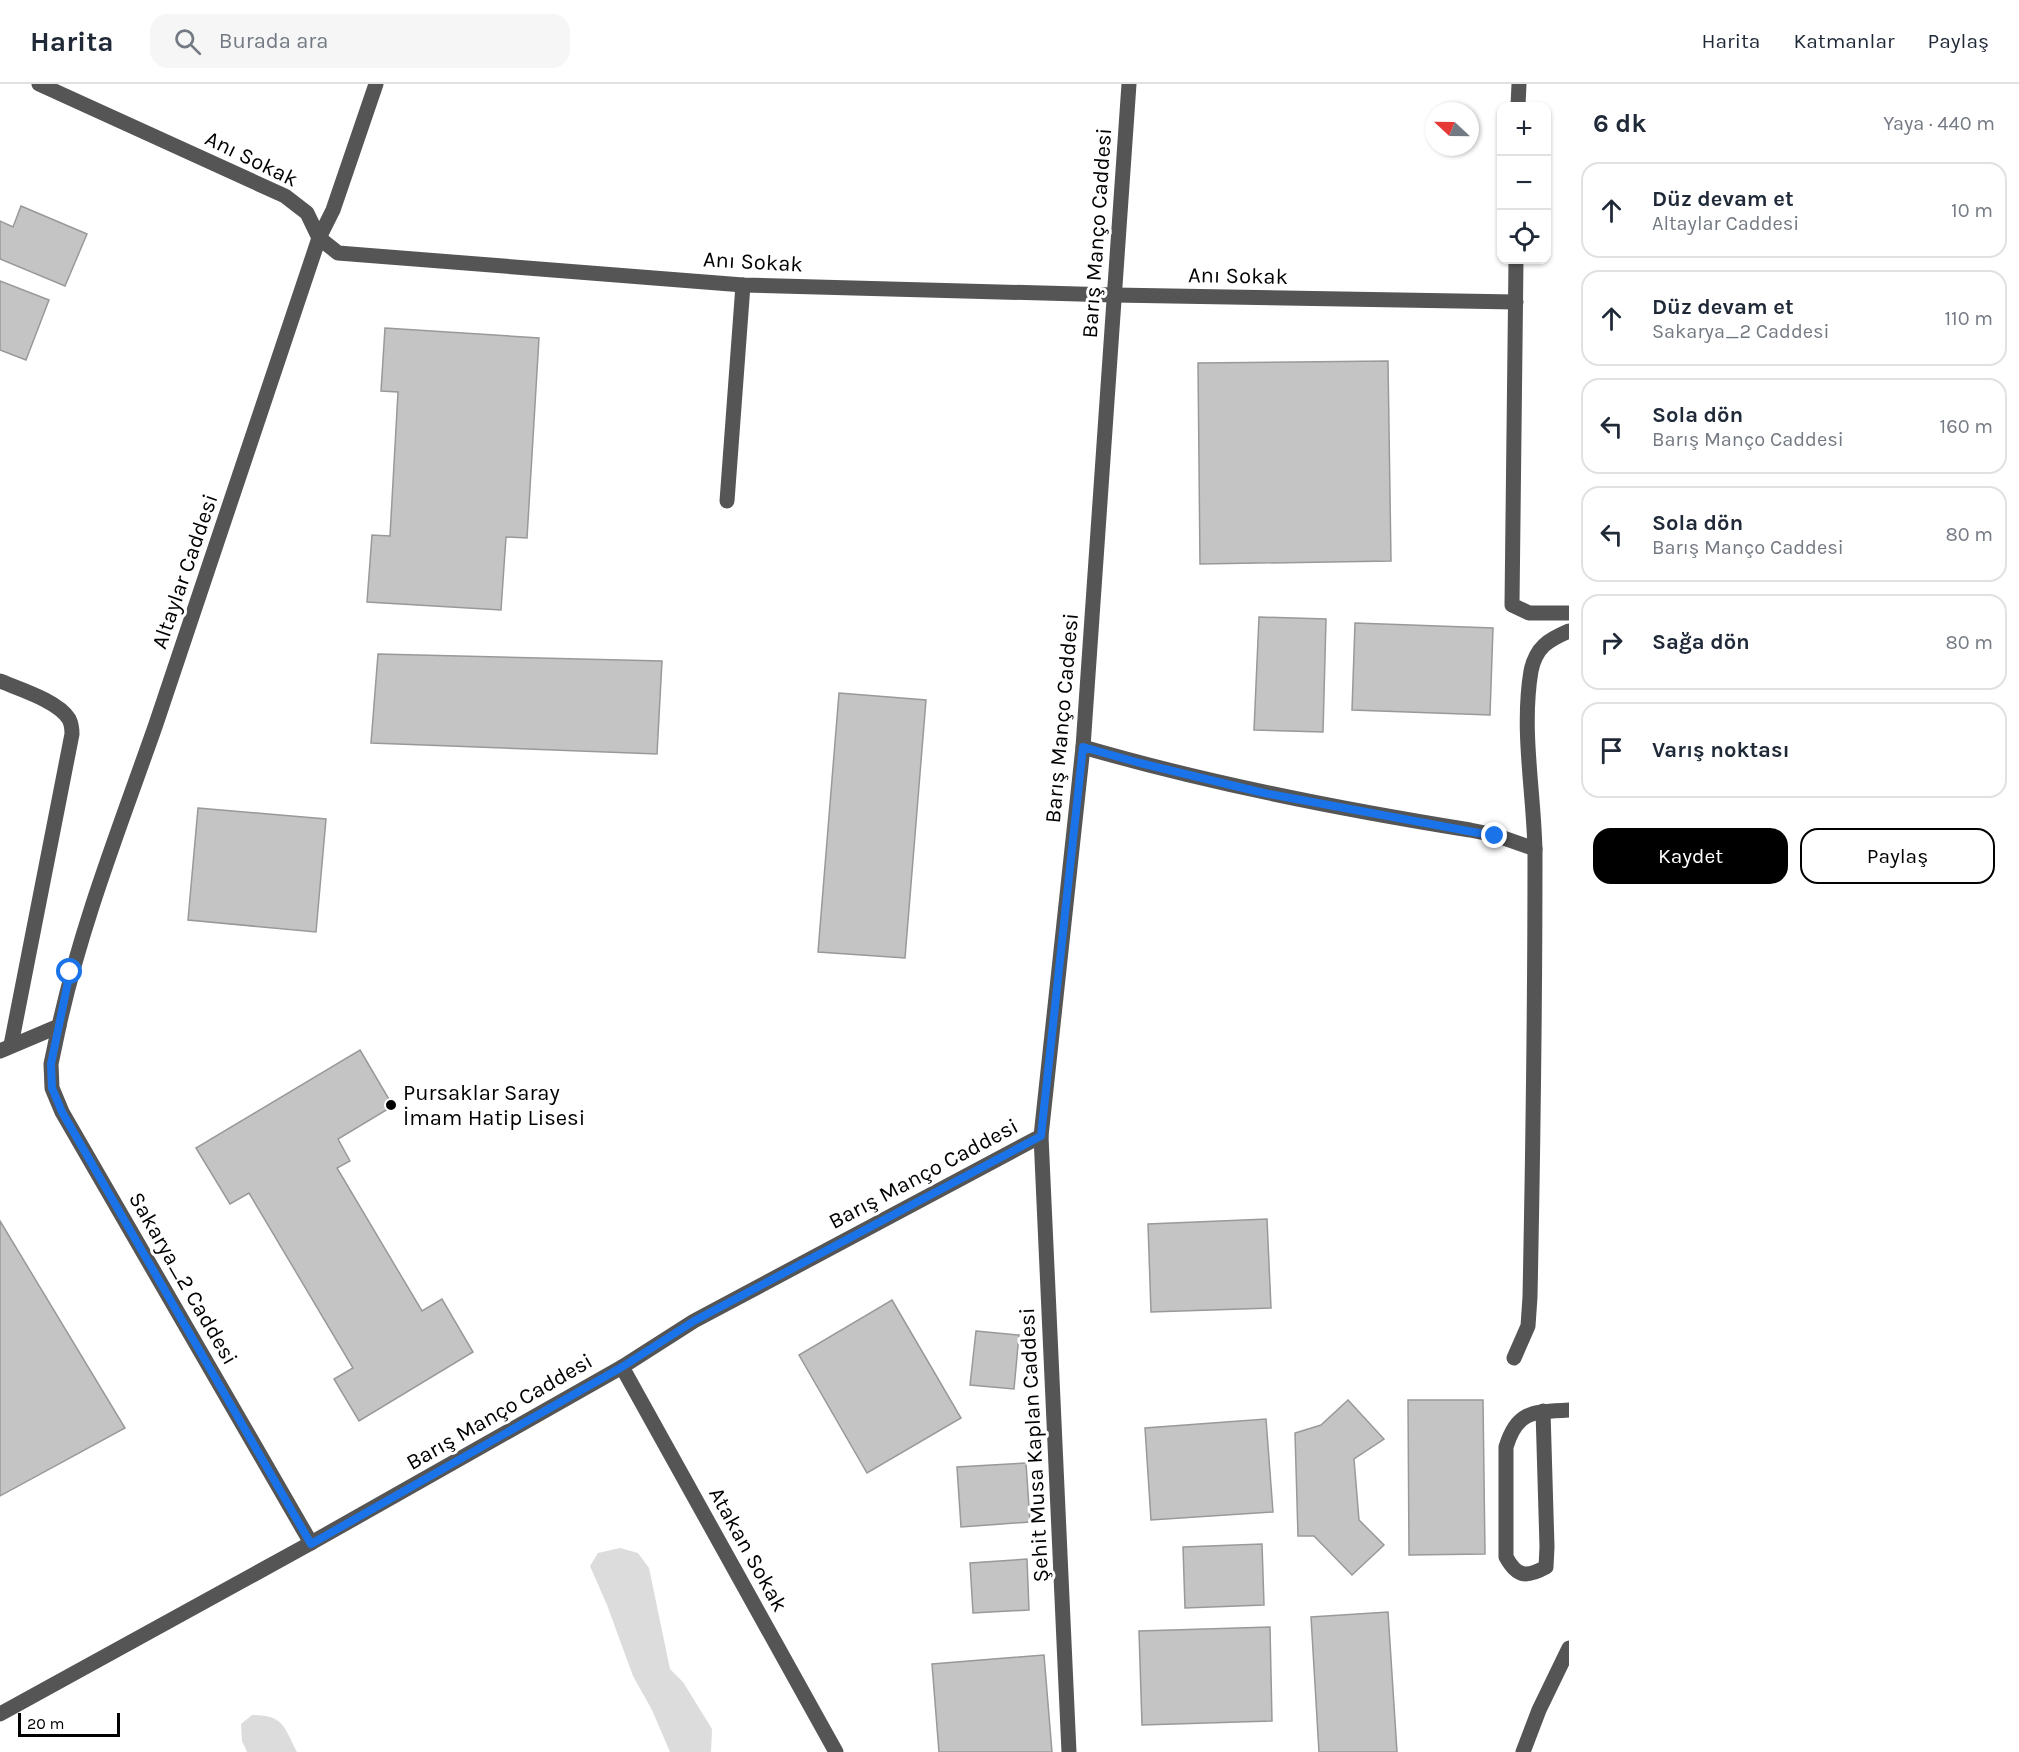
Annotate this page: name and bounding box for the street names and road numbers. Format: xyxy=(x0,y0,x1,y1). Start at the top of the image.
street label: Anı Sokak xyxy=(201,125,302,192)
street label: Barış Manço Caddesi xyxy=(1077,127,1117,339)
street label: Anı Sokak xyxy=(702,246,804,278)
street label: Anı Sokak xyxy=(1188,262,1288,290)
street label: Altaylar Caddesi xyxy=(146,491,224,652)
street label: Barış Manço Caddesi xyxy=(1040,612,1084,824)
street label: Barış Manço Caddesi xyxy=(824,1113,1023,1235)
street label: Sakarya_2 Caddesi xyxy=(123,1187,243,1370)
street label: Şehit Musa Kaplan Caddesi xyxy=(1014,1307,1054,1583)
street label: Barış Manço Caddesi xyxy=(402,1348,597,1476)
street label: Atakan Sokak xyxy=(703,1483,793,1616)

